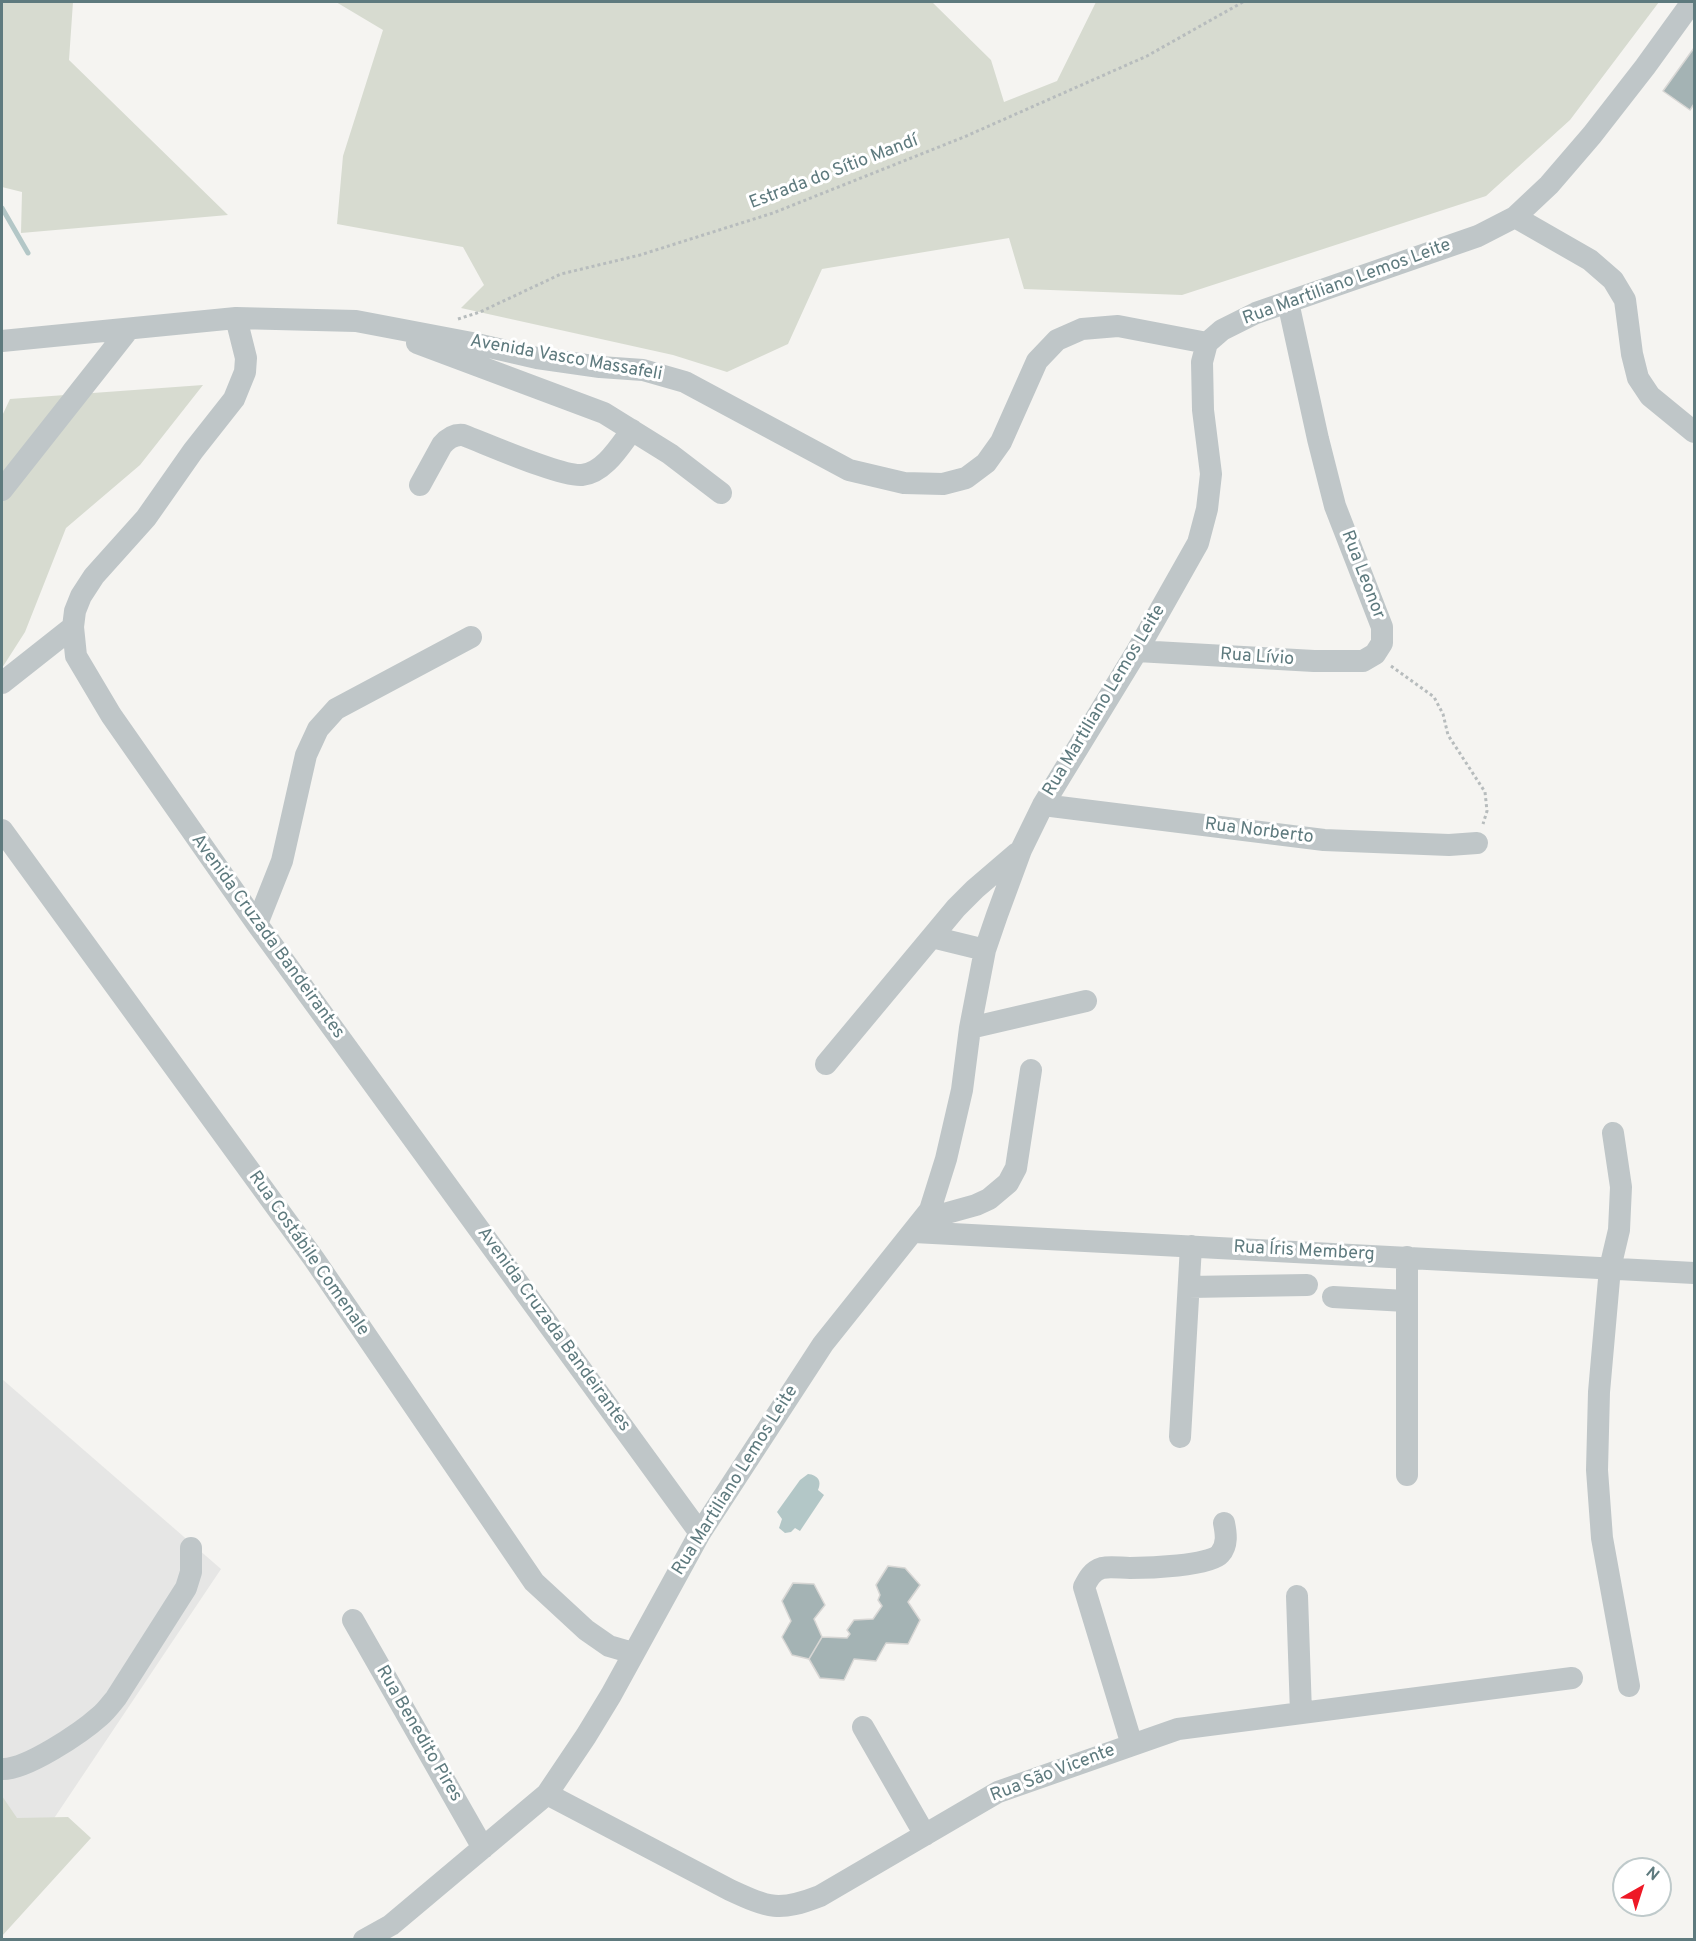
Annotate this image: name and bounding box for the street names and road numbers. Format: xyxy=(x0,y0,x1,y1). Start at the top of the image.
street label: Estrada do Sítio Mandí xyxy=(747,131,921,215)
street label: Rua Martiliano Lemos Leite xyxy=(1240,235,1454,331)
street label: Avenida Vasco Massafeli xyxy=(468,331,664,387)
street label: Rua Leonor xyxy=(1335,528,1389,622)
street label: Rua Martiliano Lemos Leite xyxy=(1039,601,1171,801)
street label: Rua Lívio xyxy=(1219,645,1295,671)
street label: Rua Norberto xyxy=(1203,815,1315,849)
street label: Avenida Cruzada Bandeirantes xyxy=(186,831,348,1043)
street label: Rua Costábile Comenale xyxy=(243,1167,373,1341)
street label: Avenida Cruzada Bandeirantes xyxy=(472,1224,634,1436)
street label: Rua Íris Memberg xyxy=(1233,1238,1375,1266)
street label: Rua Martiliano Lemos Leite xyxy=(669,1382,803,1580)
street label: Rua Benedito Pires xyxy=(370,1662,466,1806)
street label: Rua São Vicente xyxy=(988,1740,1118,1808)

